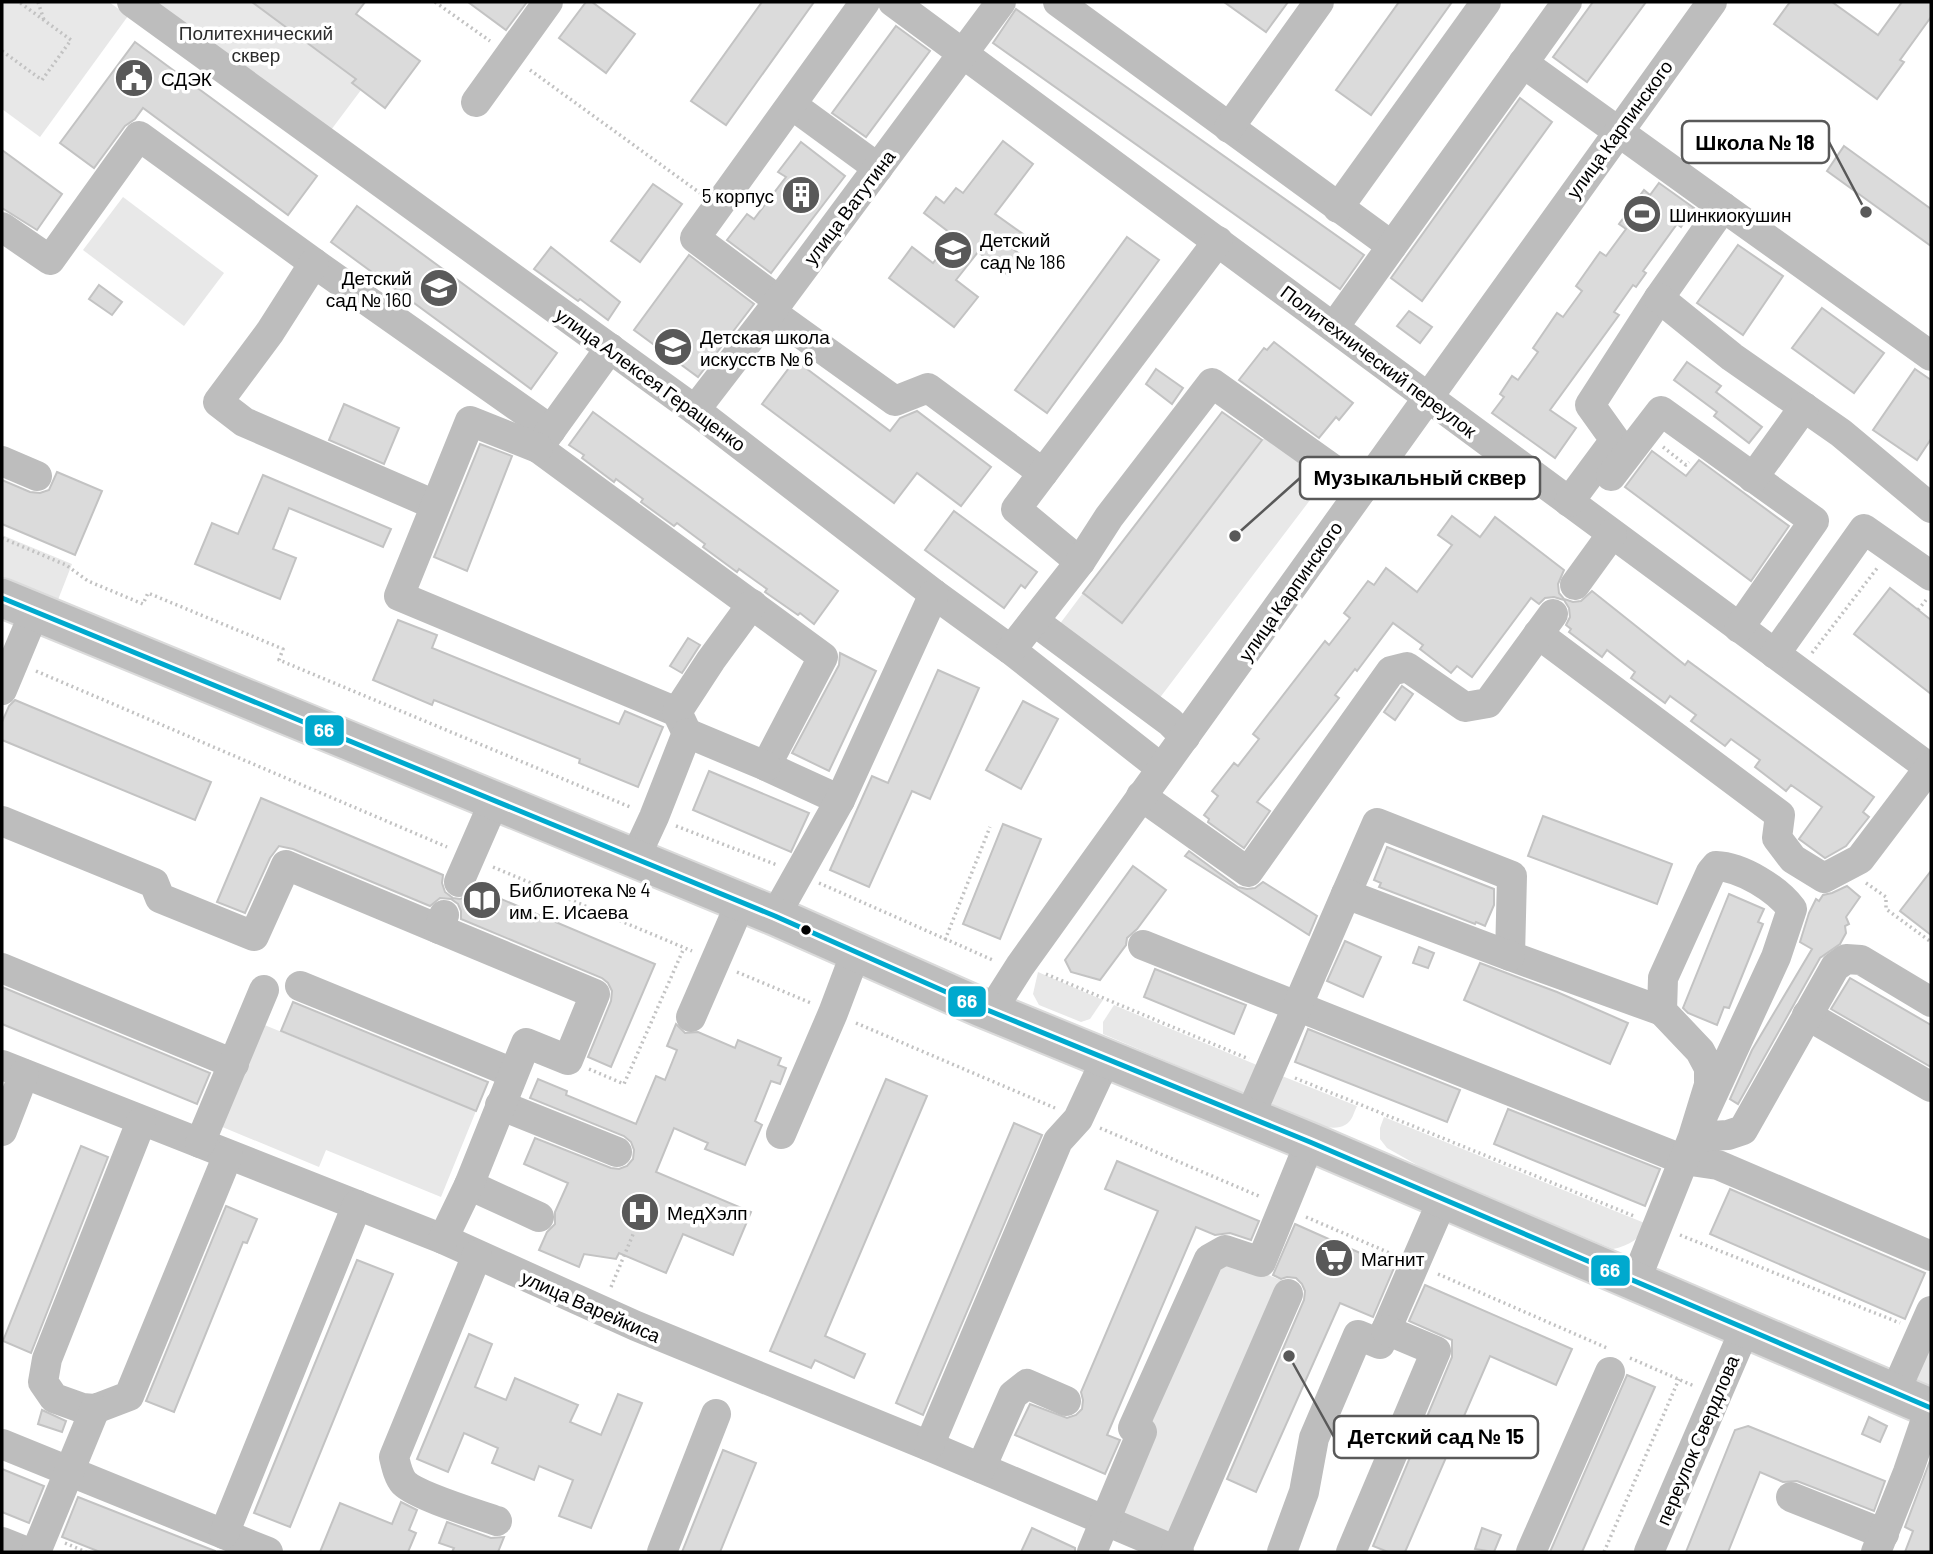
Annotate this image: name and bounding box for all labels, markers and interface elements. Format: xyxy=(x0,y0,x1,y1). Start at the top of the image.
park label: Политехнический сквер xyxy=(179,21,333,66)
street label: улица Карпинского xyxy=(1561,55,1677,203)
public building icon: СДЭК xyxy=(113,57,155,99)
place label: СДЭК xyxy=(161,67,212,90)
callout: Школа № 18 xyxy=(1682,121,1829,163)
text: Школа № 18 xyxy=(1695,129,1815,154)
street label: улица Ватутина xyxy=(798,145,900,269)
building icon: 5 корпус xyxy=(780,174,822,216)
place label: 5 корпус xyxy=(702,184,774,207)
sports icon: Шинкиокушин xyxy=(1621,193,1663,235)
place label: Шинкиокушин xyxy=(1669,203,1791,226)
place label: Детский сад № 186 xyxy=(980,228,1065,273)
school or university icon: Детский сад № 186 xyxy=(932,229,974,271)
place label: Детский сад № 160 xyxy=(326,266,412,311)
school or university icon: Детский сад № 160 xyxy=(418,267,460,309)
street label: Политехнический переулок xyxy=(1277,280,1482,443)
street label: улица Алексея Геращенко xyxy=(551,302,751,456)
place label: Детская школа искусств № 6 xyxy=(700,325,830,370)
school or university icon: Детская школа искусств № 6 xyxy=(652,326,694,368)
callout: Музыкальный сквер xyxy=(1300,457,1540,499)
text: Музыкальный сквер xyxy=(1314,464,1526,489)
street label: улица Карпинского xyxy=(1233,517,1347,665)
line badge: 66 xyxy=(304,714,345,747)
text: 66 xyxy=(314,718,334,741)
place label: Библиотека № 4 им. Е. Исаева xyxy=(509,878,651,923)
library icon: Библиотека № 4 им. Е. Исаева xyxy=(461,879,503,921)
unlabelled marker xyxy=(799,923,813,937)
line badge: 66 xyxy=(947,985,987,1018)
text: 66 xyxy=(957,989,977,1012)
hospital icon: МедХэлп xyxy=(619,1191,661,1233)
place label: МедХэлп xyxy=(667,1201,748,1224)
supermarket icon: Магнит xyxy=(1313,1237,1355,1279)
place label: Магнит xyxy=(1361,1247,1425,1270)
line badge: 66 xyxy=(1590,1254,1631,1287)
text: 66 xyxy=(1600,1258,1620,1281)
street label: улица Варейкиса xyxy=(518,1265,665,1347)
street label: переулок Свердлова xyxy=(1651,1351,1743,1529)
callout: Детский сад № 15 xyxy=(1334,1416,1538,1458)
text: Детский сад № 15 xyxy=(1348,1423,1524,1448)

